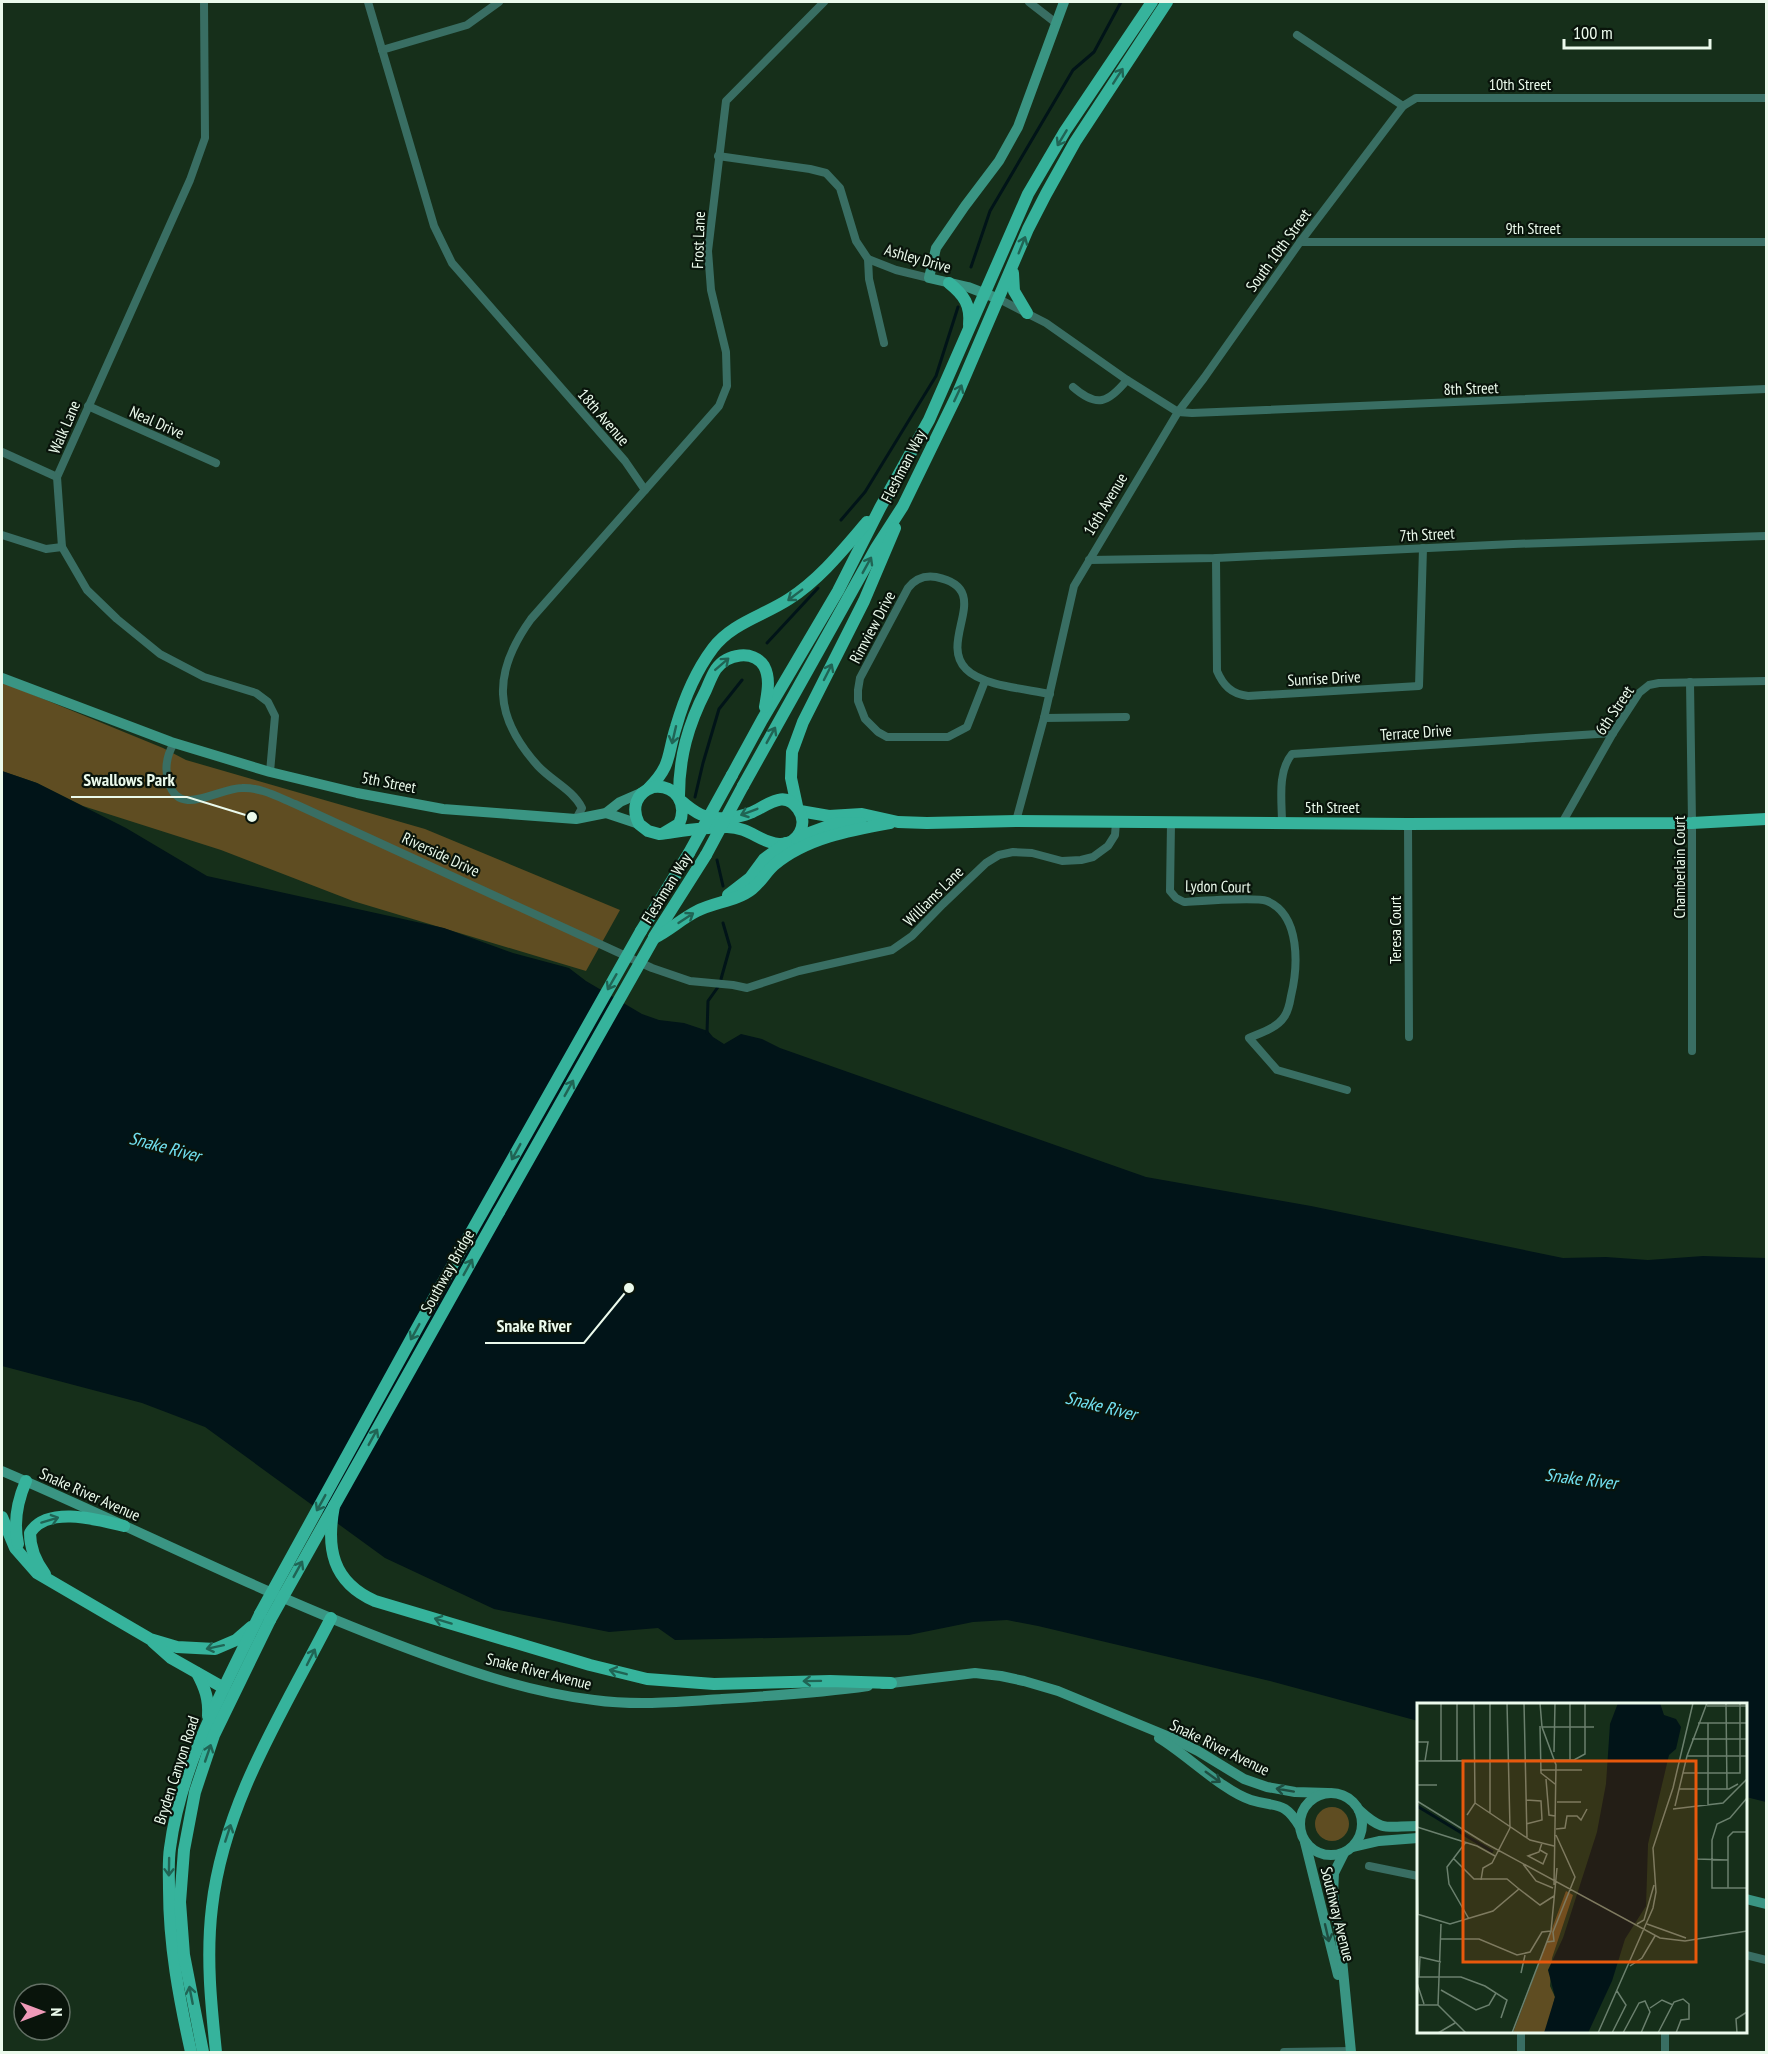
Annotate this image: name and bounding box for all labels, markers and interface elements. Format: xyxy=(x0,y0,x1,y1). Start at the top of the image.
scale bar xyxy=(1564,12,1710,50)
text: 100 m xyxy=(1573,21,1613,44)
one-way arrow xyxy=(1112,68,1124,85)
street label: 10th Street xyxy=(1489,74,1552,94)
one-way arrow xyxy=(1055,129,1067,146)
street label: South 10th Street xyxy=(1241,204,1315,295)
street label: Frost Lane xyxy=(687,211,709,269)
street label: 9th Street xyxy=(1505,218,1561,238)
one-way arrow xyxy=(1017,236,1028,255)
street label: Ashley Drive xyxy=(883,239,953,277)
street label: 8th Street xyxy=(1443,377,1500,399)
street label: 18th Avenue xyxy=(574,384,634,450)
one-way arrow xyxy=(953,384,965,402)
street label: Walk Lane xyxy=(44,397,84,457)
street label: Neal Drive xyxy=(127,401,187,443)
street label: Fleshman Way xyxy=(876,426,930,506)
street label: 16th Avenue xyxy=(1079,469,1131,539)
street label: 7th Street xyxy=(1399,523,1456,545)
one-way arrow xyxy=(861,556,873,573)
street label: Rimview Drive xyxy=(845,587,899,667)
one-way arrow xyxy=(787,588,803,601)
one-way arrow xyxy=(714,658,730,672)
one-way arrow xyxy=(823,664,834,682)
street label: Sunrise Drive xyxy=(1287,666,1361,690)
street label: 6th Street xyxy=(1590,681,1638,738)
street label: Terrace Drive xyxy=(1379,720,1453,744)
one-way arrow xyxy=(668,725,679,744)
one-way arrow xyxy=(766,727,778,744)
callout: Swallows Park xyxy=(71,761,187,797)
street label: 5th Street xyxy=(360,767,419,797)
text: Swallows Park xyxy=(83,768,175,791)
street label: 5th Street xyxy=(1304,797,1360,817)
one-way arrow xyxy=(740,808,759,819)
street label: Chamberlain Court xyxy=(1669,815,1689,919)
street label: Riverside Drive xyxy=(399,827,483,881)
street label: Fleshman Way xyxy=(637,849,695,927)
street label: Williams Lane xyxy=(899,862,967,930)
street label: Lydon Court xyxy=(1185,875,1252,897)
street label: Teresa Court xyxy=(1385,895,1405,964)
one-way arrow xyxy=(677,912,694,924)
one-way arrow xyxy=(606,973,618,990)
one-way arrow xyxy=(563,1080,575,1097)
water label: Snake River xyxy=(127,1126,206,1168)
one-way arrow xyxy=(510,1143,522,1160)
street label: Southway Bridge xyxy=(416,1226,478,1316)
one-way arrow xyxy=(463,1258,474,1276)
callout: Snake River xyxy=(485,1307,584,1343)
text: Snake River xyxy=(496,1314,572,1337)
one-way arrow xyxy=(409,1323,421,1340)
water label: Snake River xyxy=(1063,1386,1142,1426)
one-way arrow xyxy=(368,1428,379,1446)
street label: Snake River Avenue xyxy=(37,1463,143,1525)
water label: Snake River xyxy=(1544,1463,1622,1495)
one-way arrow xyxy=(315,1493,326,1511)
one-way arrow xyxy=(40,1514,59,1525)
one-way arrow xyxy=(293,1561,305,1578)
one-way arrow xyxy=(434,1615,453,1626)
one-way arrow xyxy=(206,1642,225,1653)
street label: Snake River Avenue xyxy=(484,1648,594,1694)
one-way arrow xyxy=(306,1649,317,1667)
one-way arrow xyxy=(609,1665,628,1677)
one-way arrow xyxy=(802,1676,822,1687)
inset map xyxy=(1417,1703,1747,2033)
street label: Bryden Canyon Road xyxy=(149,1713,203,1827)
street label: Snake River Avenue xyxy=(1167,1714,1273,1780)
one-way arrow xyxy=(203,1744,214,1763)
one-way arrow xyxy=(1205,1770,1221,1783)
one-way arrow xyxy=(1276,1785,1296,1796)
one-way arrow xyxy=(223,1824,234,1843)
one-way arrow xyxy=(163,1856,175,1876)
street label: Southway Avenue xyxy=(1317,1865,1359,1963)
one-way arrow xyxy=(1321,1923,1333,1942)
north arrow xyxy=(12,1982,72,2042)
one-way arrow xyxy=(185,1986,196,2006)
text: N xyxy=(47,2008,67,2016)

